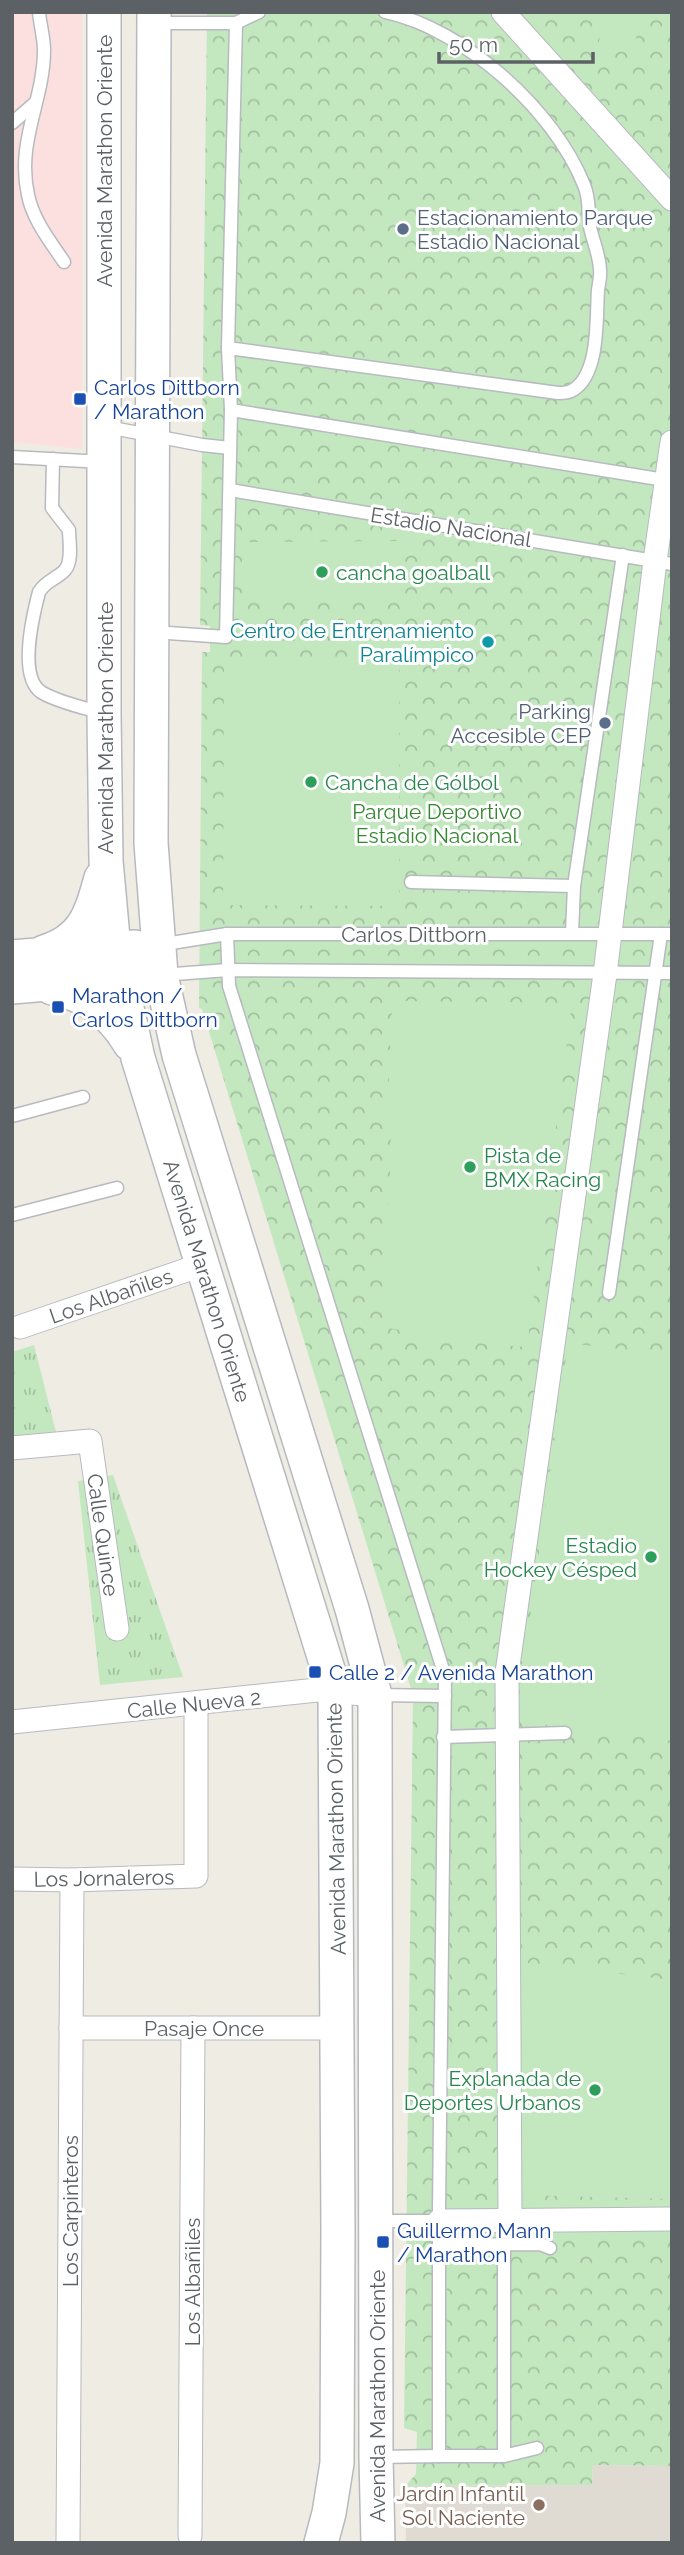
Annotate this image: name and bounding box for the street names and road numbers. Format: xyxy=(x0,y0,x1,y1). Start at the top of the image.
street label: Avenida Marathon Oriente xyxy=(92,35,117,287)
street label: Estadio Nacional xyxy=(369,502,533,552)
street label: Avenida Marathon Oriente xyxy=(93,602,118,854)
street label: Carlos Dittborn xyxy=(341,922,487,947)
street label: Avenida Marathon Oriente xyxy=(158,1157,256,1405)
street label: Los Albañiles xyxy=(46,1263,176,1329)
street label: Calle Quince xyxy=(82,1472,124,1598)
street label: Calle Nueva 2 xyxy=(126,1685,262,1723)
street label: Avenida Marathon Oriente xyxy=(321,1703,351,1955)
street label: Los Jornaleros xyxy=(33,1864,175,1892)
street label: Pasaje Once xyxy=(144,2016,264,2041)
street label: Los Carpinteros xyxy=(58,2135,83,2287)
street label: Los Albañiles xyxy=(180,2218,205,2346)
street label: Avenida Marathon Oriente xyxy=(365,2270,390,2522)

